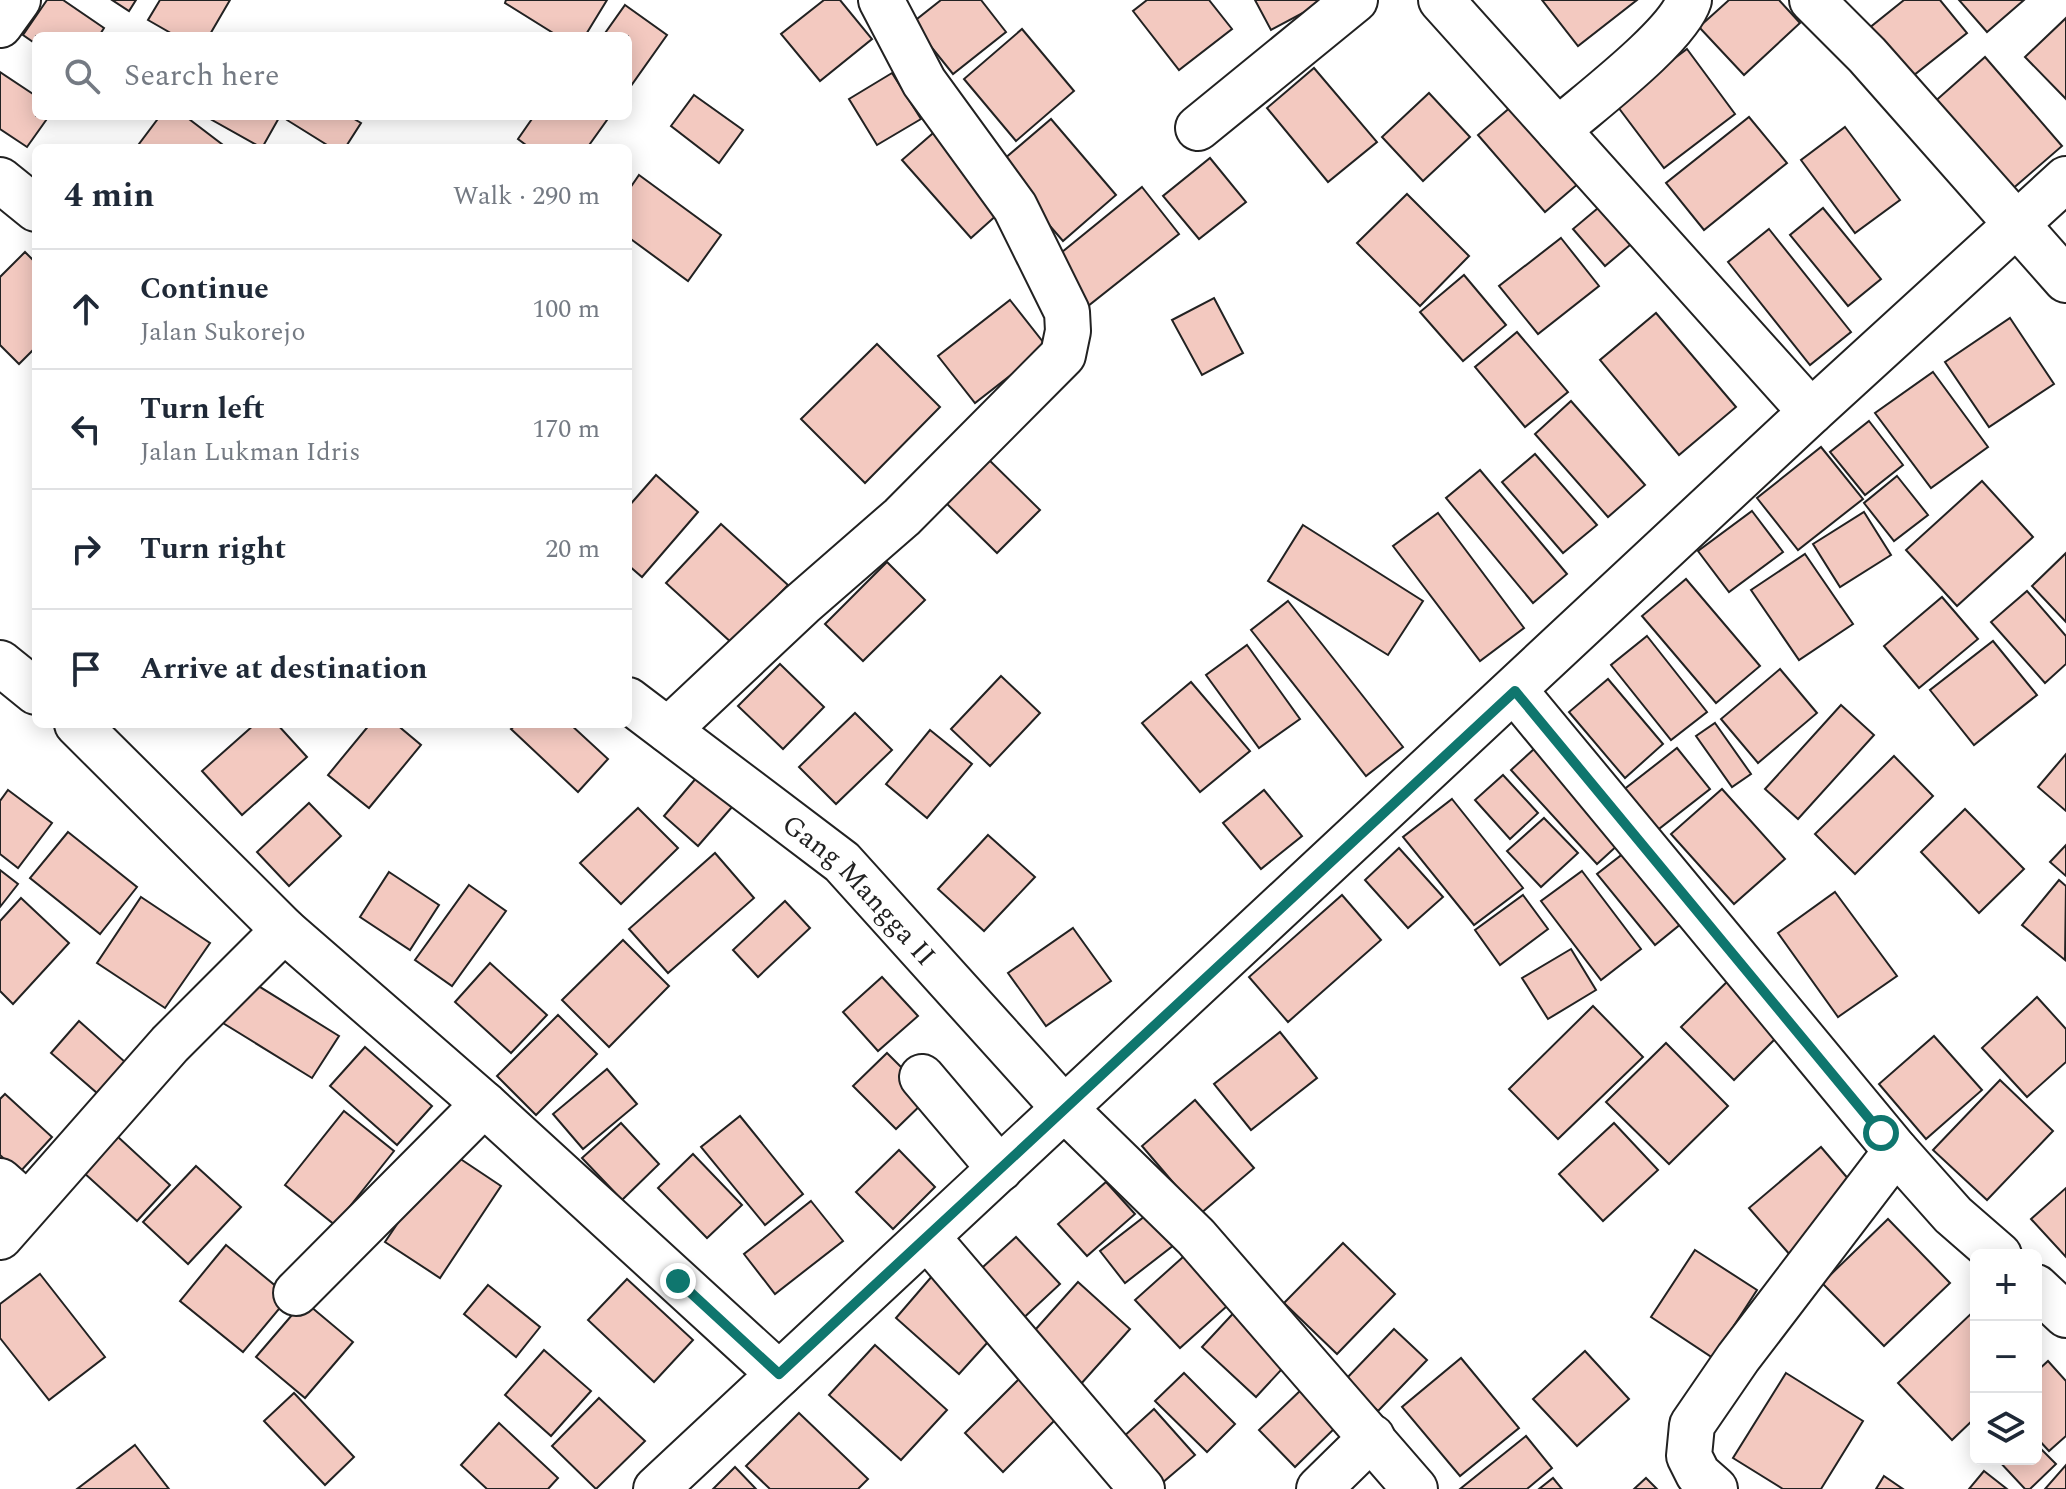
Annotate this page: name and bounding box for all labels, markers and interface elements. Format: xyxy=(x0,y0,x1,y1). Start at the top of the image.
search box xyxy=(32,32,632,120)
text: Search here xyxy=(124,53,280,99)
icon: search xyxy=(60,54,104,98)
text: 4 min xyxy=(64,170,154,222)
text: Walk · 290 m xyxy=(453,176,600,216)
text: Continue xyxy=(140,266,269,312)
icon: ahead xyxy=(64,287,108,331)
text: 100 m xyxy=(532,289,600,329)
text: Jalan Sukorejo xyxy=(140,312,305,352)
text: Turn left xyxy=(140,386,265,432)
icon: left xyxy=(64,407,108,451)
text: 170 m xyxy=(532,409,600,449)
text: Jalan Lukman Idris xyxy=(140,432,360,472)
text: Turn right xyxy=(140,526,286,572)
icon: right xyxy=(64,527,108,571)
text: 20 m xyxy=(545,529,600,569)
text: Arrive at destination xyxy=(140,646,427,692)
icon: arrive xyxy=(64,647,108,691)
street label: Gang Mangga II xyxy=(772,804,946,976)
route start xyxy=(1863,1115,1899,1151)
map controls xyxy=(1970,1249,2042,1465)
button: + xyxy=(1970,1249,2042,1321)
route end xyxy=(660,1263,696,1299)
button: − xyxy=(1970,1321,2042,1393)
button: layers xyxy=(1970,1393,2042,1465)

